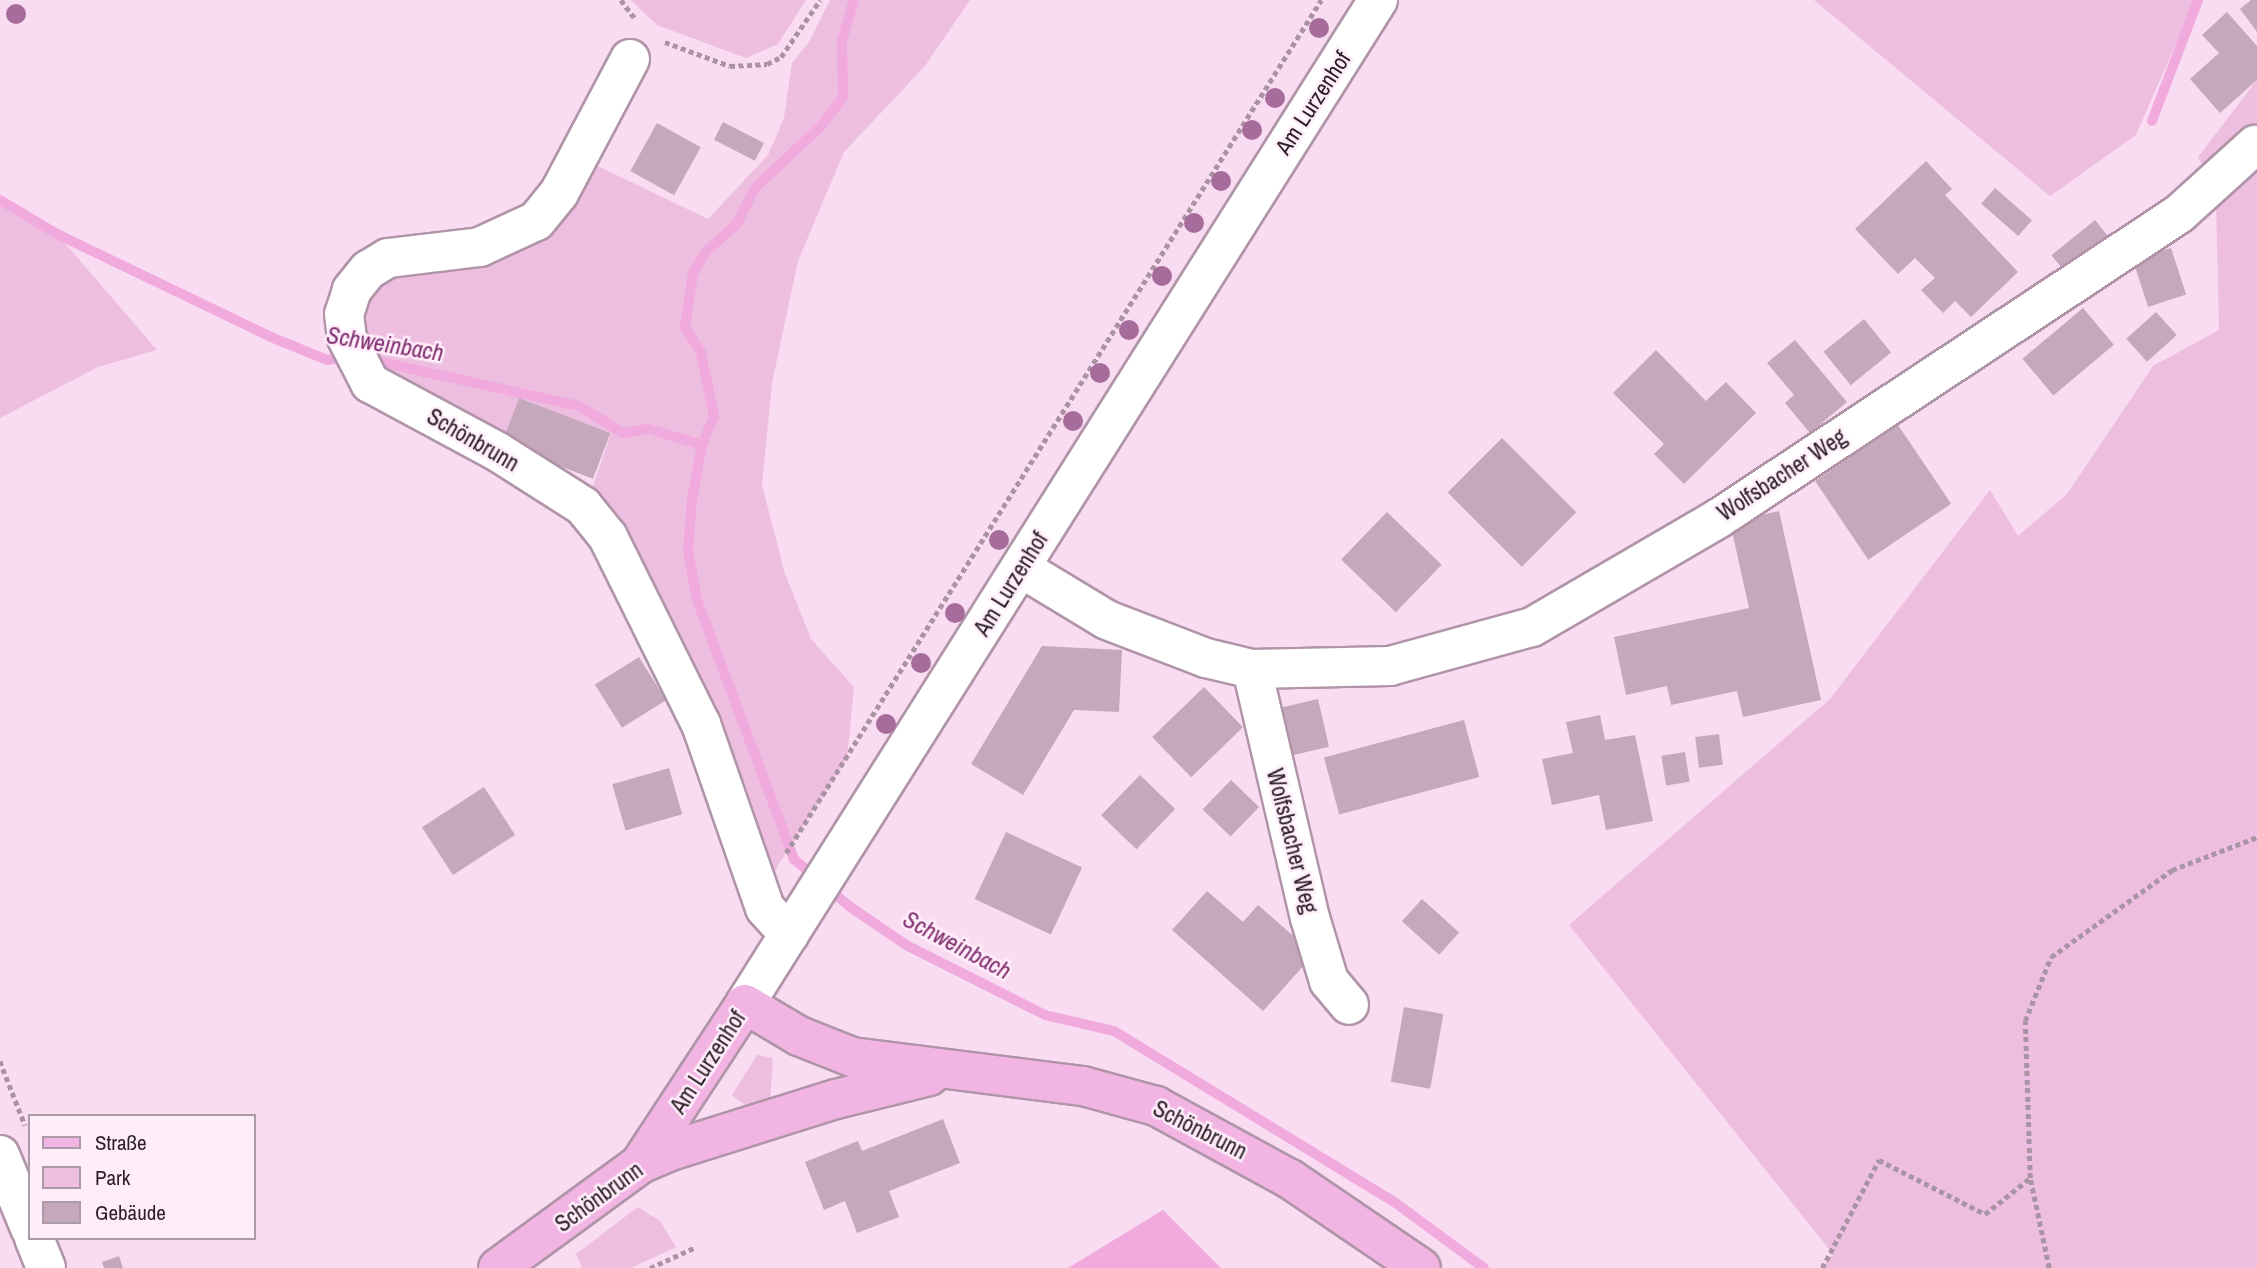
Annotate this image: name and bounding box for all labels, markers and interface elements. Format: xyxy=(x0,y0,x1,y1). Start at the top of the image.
street label: Am Lurzenhof xyxy=(1269,46,1357,160)
water label: Schweinbach xyxy=(324,321,446,367)
street label: Schönbrunn xyxy=(422,403,524,477)
street label: Wolfsbacher Weg xyxy=(1712,423,1852,527)
street label: Am Lurzenhof xyxy=(968,527,1054,641)
street label: Wolfsbacher Weg xyxy=(1261,766,1323,916)
water label: Schweinbach xyxy=(898,905,1016,985)
street label: Am Lurzenhof xyxy=(664,1005,752,1119)
street label: Schönbrunn xyxy=(1148,1095,1252,1165)
legend xyxy=(28,1114,256,1240)
text: Straße xyxy=(95,1128,147,1157)
street label: Schönbrunn xyxy=(550,1156,648,1238)
text: Park xyxy=(95,1163,130,1192)
text: Gebäude xyxy=(95,1198,166,1227)

